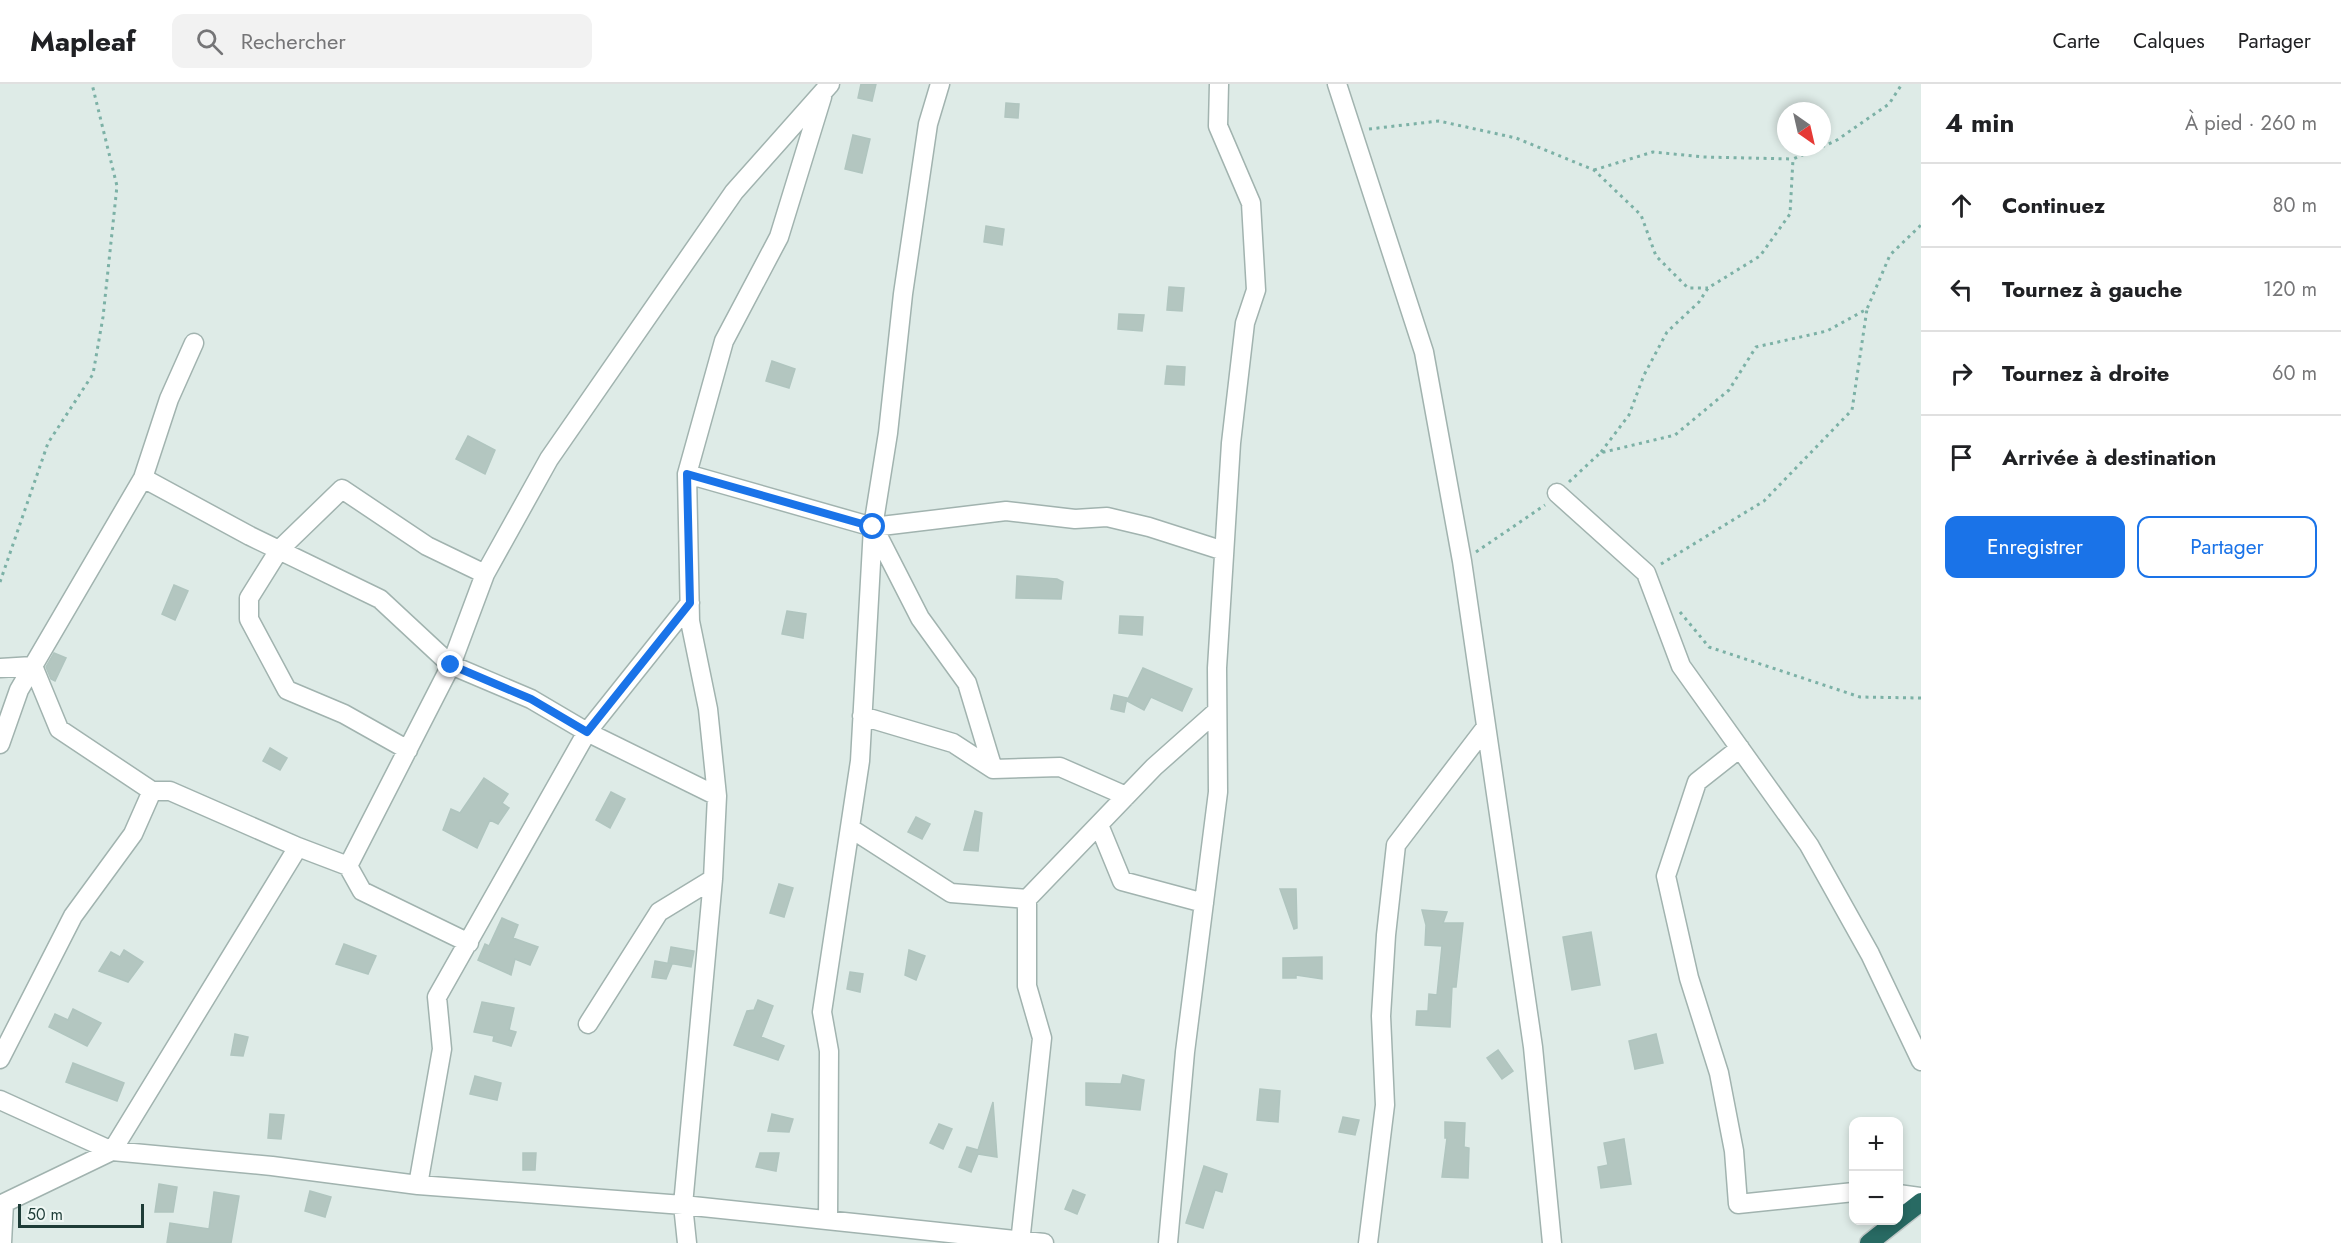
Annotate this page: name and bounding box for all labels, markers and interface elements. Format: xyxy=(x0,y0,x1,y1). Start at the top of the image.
search box xyxy=(172,14,592,68)
text: Mapleaf xyxy=(30,21,136,62)
icon: search xyxy=(193,25,226,58)
text: Rechercher xyxy=(241,25,346,57)
text: Carte xyxy=(2053,26,2100,56)
text: Calques xyxy=(2133,26,2205,56)
text: Partager xyxy=(2238,26,2311,56)
north arrow xyxy=(1777,102,1831,156)
text: 4 min xyxy=(1945,104,2014,142)
text: À pied · 260 m xyxy=(2185,109,2317,138)
icon: ahead xyxy=(1945,189,1978,222)
text: Continuez xyxy=(2002,189,2105,221)
text: 80 m xyxy=(2272,191,2317,220)
icon: left xyxy=(1945,273,1978,306)
text: Tournez à gauche xyxy=(2002,273,2182,305)
text: 120 m xyxy=(2263,275,2317,304)
icon: right xyxy=(1945,357,1978,390)
text: Tournez à droite xyxy=(2002,357,2169,389)
text: 60 m xyxy=(2272,359,2317,388)
icon: arrive xyxy=(1945,441,1978,474)
text: Arrivée à destination xyxy=(2002,441,2216,473)
route start xyxy=(859,513,885,539)
button: Enregistrer xyxy=(1945,516,2125,578)
button: Partager xyxy=(2137,516,2317,578)
route end xyxy=(437,651,463,677)
map controls xyxy=(1849,1117,1903,1225)
button: + xyxy=(1849,1117,1903,1171)
button: − xyxy=(1849,1171,1903,1225)
scale bar xyxy=(18,1201,144,1228)
text: 50 m xyxy=(27,1203,63,1226)

